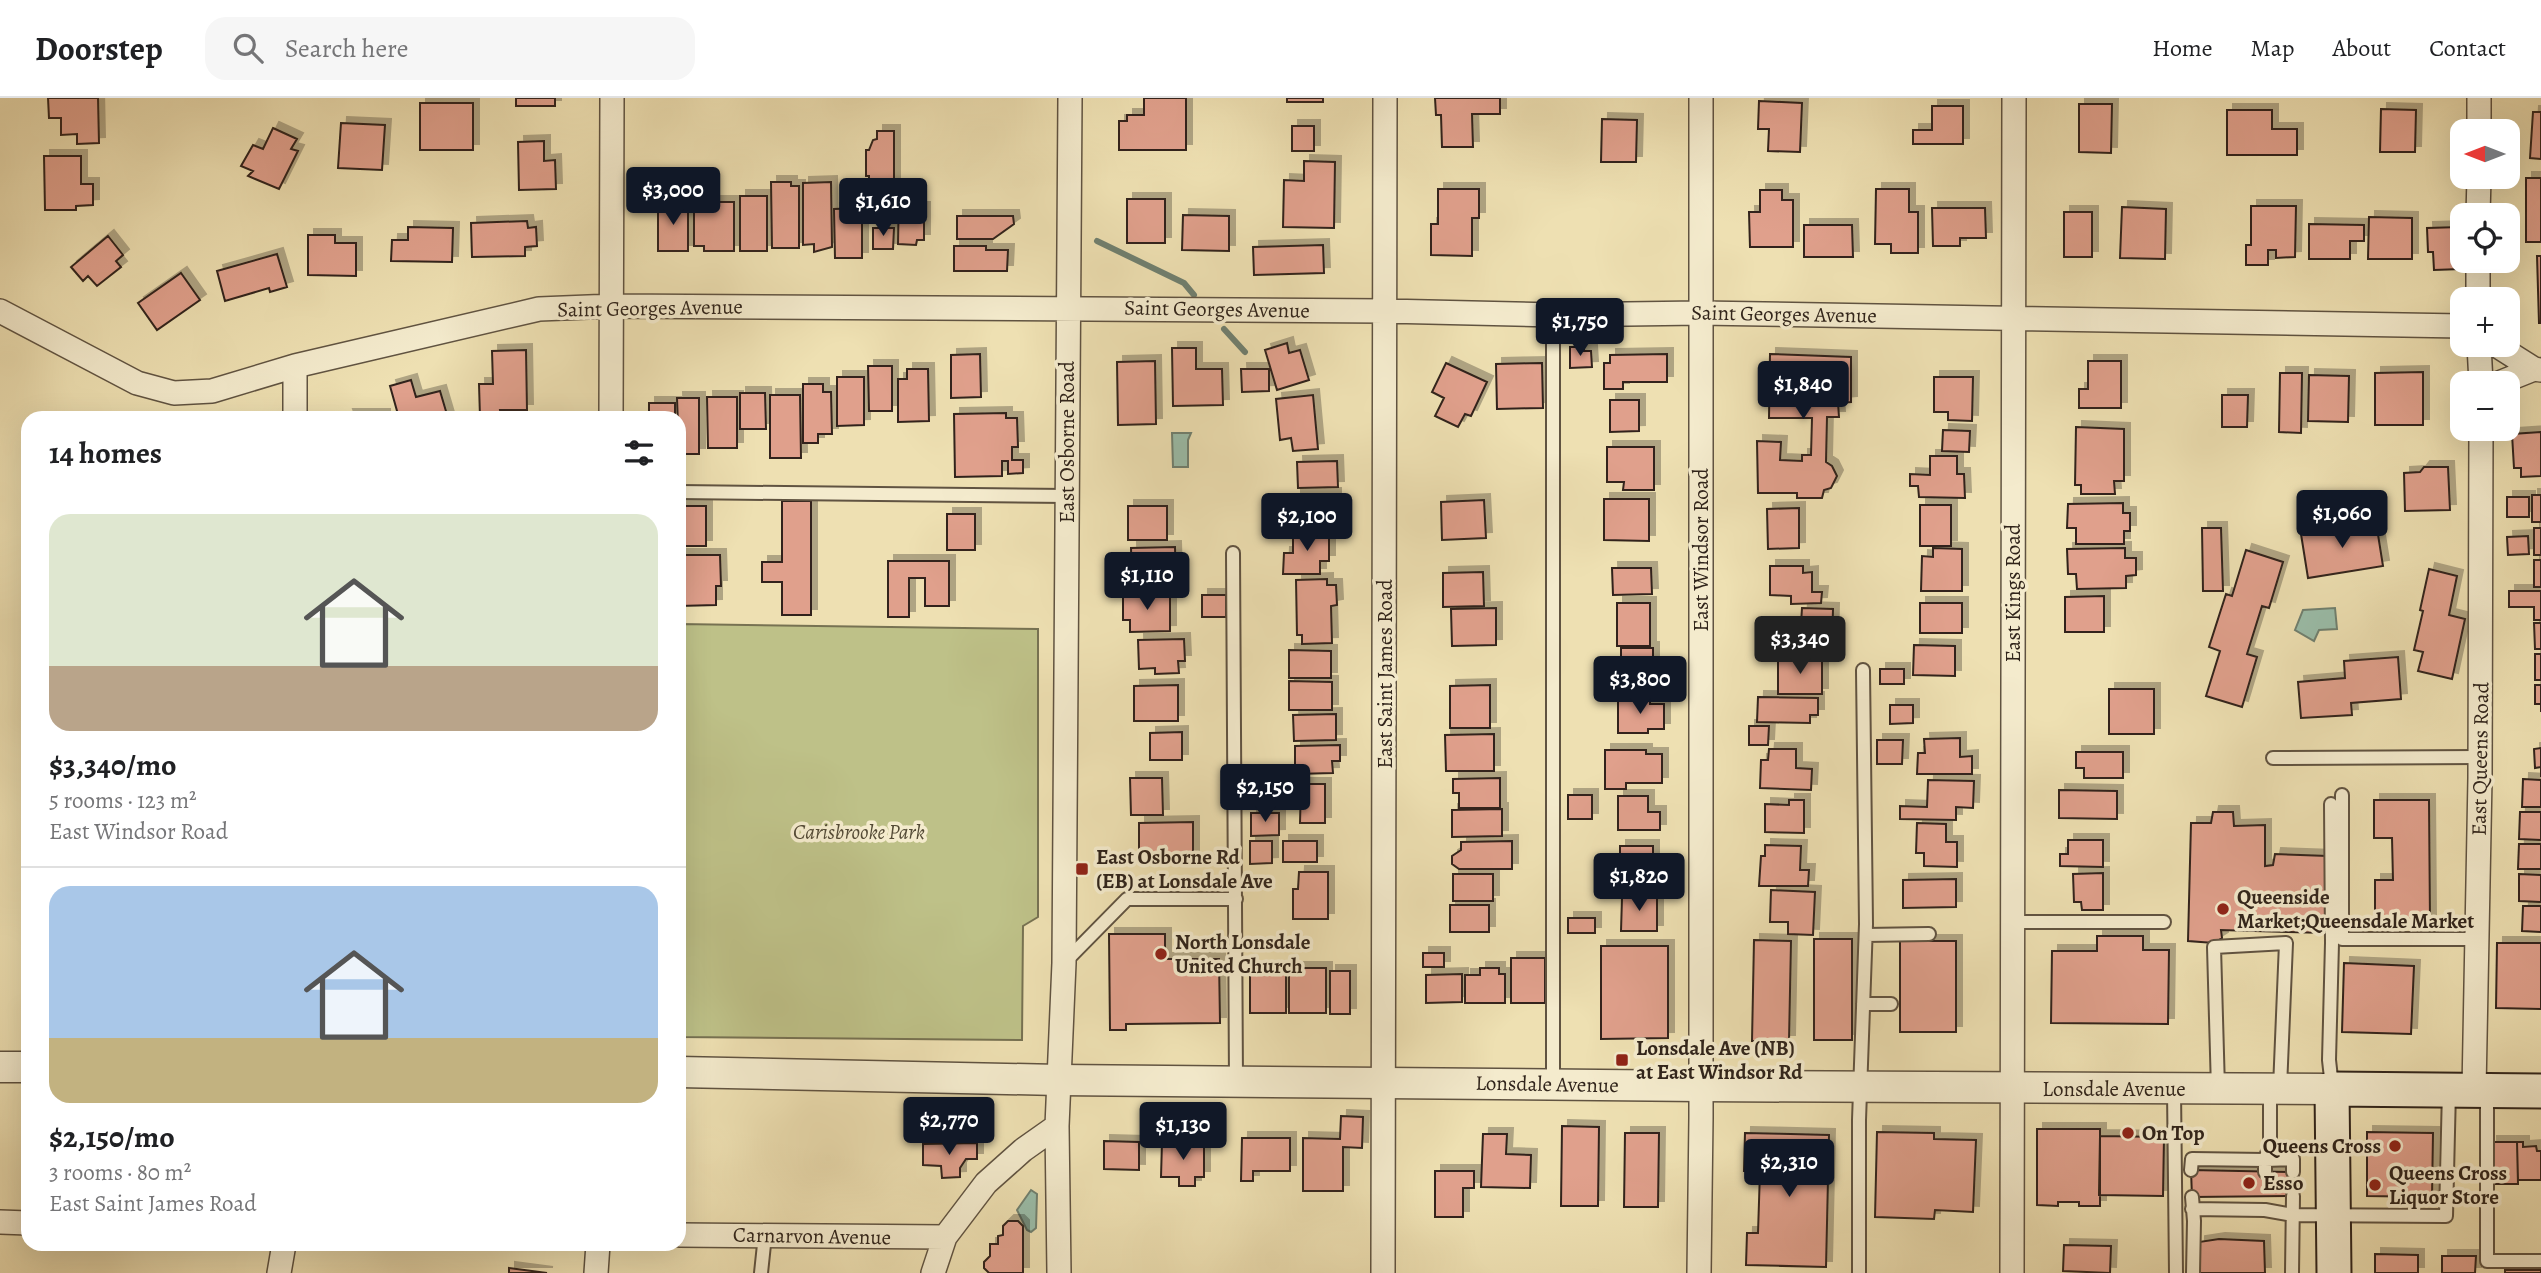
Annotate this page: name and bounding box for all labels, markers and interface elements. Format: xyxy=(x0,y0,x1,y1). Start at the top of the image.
search box xyxy=(205,17,695,80)
text: Doorstep xyxy=(35,26,163,71)
icon: search xyxy=(229,29,267,67)
text: Search here xyxy=(285,31,408,66)
text: Home xyxy=(2152,32,2213,64)
text: Map xyxy=(2251,32,2295,64)
text: About xyxy=(2333,32,2391,64)
text: Contact xyxy=(2429,32,2506,64)
north arrow xyxy=(2450,119,2520,189)
map controls xyxy=(2450,119,2520,441)
pin: $3,000 xyxy=(616,167,730,227)
text: $3,000 xyxy=(642,174,704,205)
pin: $1,610 xyxy=(826,178,940,238)
text: $1,610 xyxy=(855,185,911,216)
button: locate xyxy=(2450,203,2520,273)
button: + xyxy=(2450,287,2520,357)
street label: Saint Georges Avenue xyxy=(557,292,743,324)
street label: Saint Georges Avenue xyxy=(1124,293,1310,325)
street label: Saint Georges Avenue xyxy=(1691,298,1877,330)
pin: $1,750 xyxy=(1523,299,1637,358)
text: $1,750 xyxy=(1552,305,1608,336)
street label: East Osborne Road xyxy=(1053,360,1081,523)
pin: $1,840 xyxy=(1746,362,1860,421)
text: $1,840 xyxy=(1774,368,1832,399)
button: − xyxy=(2450,371,2520,441)
text: 14 homes xyxy=(49,433,162,473)
icon: filters xyxy=(620,434,658,472)
street label: East Windsor Road xyxy=(1687,467,1715,632)
pin: $1,060 xyxy=(2285,490,2399,550)
pin: $2,100 xyxy=(1250,494,1364,553)
text: $1,060 xyxy=(2312,497,2372,528)
text: $2,100 xyxy=(1277,500,1337,531)
street label: East Kings Road xyxy=(1999,523,2027,662)
pin: $1,110 xyxy=(1090,552,1204,612)
text: $1,110 xyxy=(1120,559,1174,590)
icon: home xyxy=(291,560,417,686)
street label: East Saint James Road xyxy=(1371,579,1399,769)
pin: $3,340 xyxy=(1743,616,1857,676)
text: $3,340 xyxy=(1770,623,1830,654)
pin: $3,800 xyxy=(1583,656,1697,716)
text: $3,800 xyxy=(1610,663,1670,694)
street label: East Queens Road xyxy=(2465,681,2495,836)
text: $3,340/mo xyxy=(49,745,177,785)
pin: $2,150 xyxy=(1208,764,1322,824)
text: $2,150 xyxy=(1236,771,1294,802)
text: 5 rooms · 123 m² xyxy=(49,785,197,816)
text: East Windsor Road xyxy=(49,816,228,847)
park label: Carisbrooke Park xyxy=(793,818,925,846)
place label: East Osborne Rd (EB) at Lonsdale Ave xyxy=(1096,843,1273,895)
pin: $1,820 xyxy=(1582,854,1696,913)
text: $1,820 xyxy=(1610,860,1668,891)
marker: East Osborne Rd (EB) at Lonsdale Ave xyxy=(1074,861,1090,877)
place label: Queenside Market;Queensdale Market xyxy=(2237,883,2474,935)
marker: Queenside Market;Queensdale Market xyxy=(2215,901,2231,917)
place label: North Lonsdale United Church xyxy=(1175,928,1311,980)
icon: home xyxy=(291,932,417,1058)
marker: North Lonsdale United Church xyxy=(1153,946,1169,962)
place label: Lonsdale Ave (NB) at East Windsor Rd xyxy=(1636,1034,1803,1086)
marker: Lonsdale Ave (NB) at East Windsor Rd xyxy=(1614,1052,1630,1068)
street label: Lonsdale Avenue xyxy=(1475,1069,1619,1099)
street label: Lonsdale Avenue xyxy=(2042,1075,2186,1103)
pin: $2,770 xyxy=(892,1098,1006,1157)
pin: $1,130 xyxy=(1126,1102,1240,1162)
text: $2,770 xyxy=(919,1104,979,1135)
text: $1,130 xyxy=(1156,1109,1210,1140)
text: $2,150/mo xyxy=(49,1117,175,1157)
place label: On Top xyxy=(2142,1119,2205,1147)
marker: On Top xyxy=(2120,1125,2136,1141)
place label: Queens Cross xyxy=(2263,1132,2381,1160)
marker: Queens Cross xyxy=(2387,1138,2403,1154)
pin: $2,310 xyxy=(1732,1140,1846,1199)
text: $2,310 xyxy=(1760,1146,1818,1177)
text: 3 rooms · 80 m² xyxy=(49,1157,191,1188)
place label: Queens Cross Liquor Store xyxy=(2389,1159,2507,1211)
place label: Esso xyxy=(2263,1169,2304,1197)
marker: Esso xyxy=(2241,1175,2257,1191)
marker: Queens Cross Liquor Store xyxy=(2367,1177,2383,1193)
text: East Saint James Road xyxy=(49,1188,257,1219)
street label: Carnarvon Avenue xyxy=(733,1221,891,1251)

